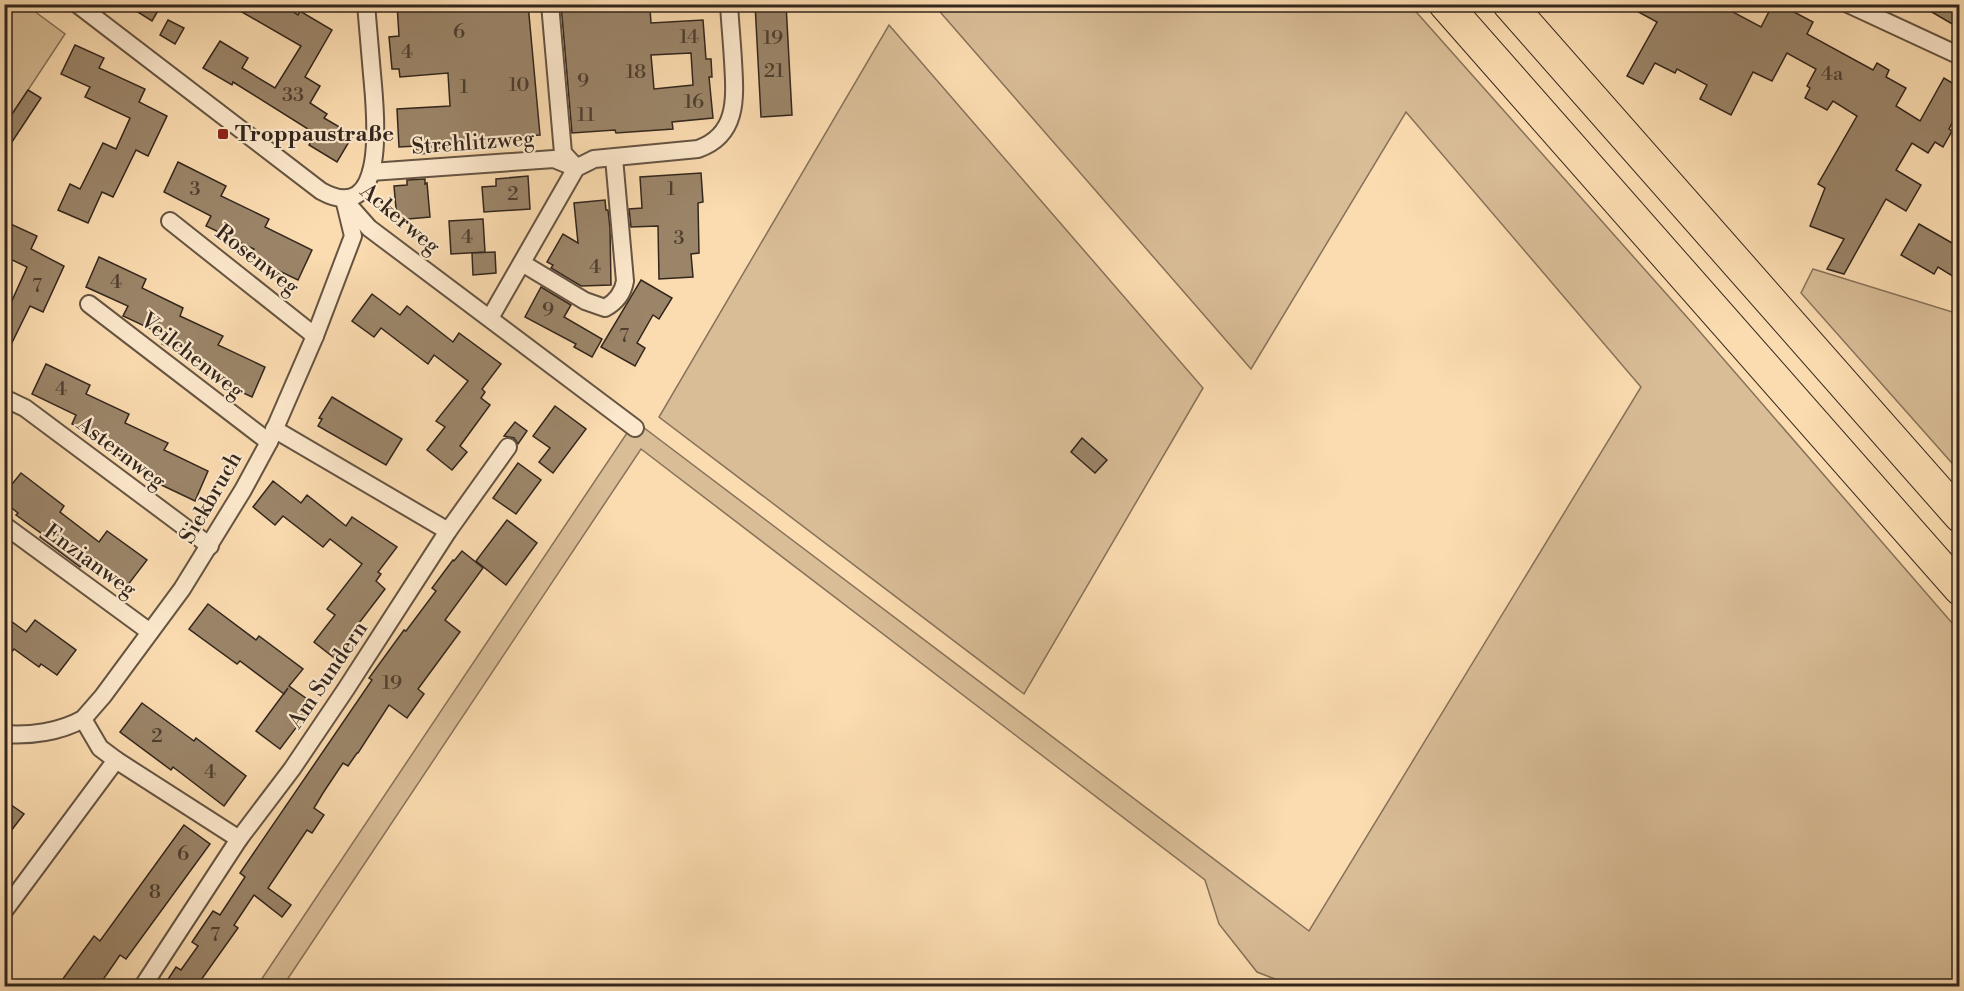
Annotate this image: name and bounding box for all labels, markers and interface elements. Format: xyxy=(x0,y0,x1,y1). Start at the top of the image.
house number: 6 xyxy=(453,20,465,45)
house number: 14 xyxy=(679,25,699,50)
house number: 19 xyxy=(763,26,783,51)
house number: 4 xyxy=(401,40,413,65)
house number: 21 xyxy=(764,59,785,84)
house number: 18 xyxy=(626,60,646,85)
house number: 4a xyxy=(1821,62,1844,87)
house number: 9 xyxy=(577,69,589,94)
house number: 10 xyxy=(508,73,530,98)
house number: 1 xyxy=(460,75,469,100)
house number: 33 xyxy=(282,83,304,108)
house number: 16 xyxy=(684,90,704,115)
house number: 11 xyxy=(577,103,595,128)
place label: Troppaustraße xyxy=(235,121,394,148)
street label: Strehlitzweg xyxy=(411,125,536,161)
marker: Troppaustraße xyxy=(216,127,230,141)
house number: 3 xyxy=(189,177,201,202)
street label: Ackerweg xyxy=(354,177,446,261)
house number: 1 xyxy=(667,177,676,202)
house number: 2 xyxy=(507,182,519,207)
street label: Rosenweg xyxy=(210,219,305,301)
house number: 4 xyxy=(461,225,473,250)
house number: 3 xyxy=(673,226,685,251)
house number: 4 xyxy=(589,255,601,280)
house number: 4 xyxy=(110,270,122,295)
house number: 7 xyxy=(32,274,42,299)
house number: 9 xyxy=(542,298,554,323)
street label: Veilchenweg xyxy=(134,306,250,405)
house number: 7 xyxy=(619,324,629,349)
house number: 4 xyxy=(55,377,67,402)
street label: Asternweg xyxy=(71,410,171,495)
street label: Siekbruch xyxy=(174,447,248,549)
street label: Enzianweg xyxy=(38,518,142,604)
street label: Am Sundern xyxy=(282,616,374,735)
house number: 19 xyxy=(382,671,402,696)
house number: 2 xyxy=(151,724,163,749)
house number: 4 xyxy=(204,760,216,785)
house number: 6 xyxy=(177,842,189,867)
house number: 8 xyxy=(149,880,161,905)
house number: 7 xyxy=(210,923,220,948)

